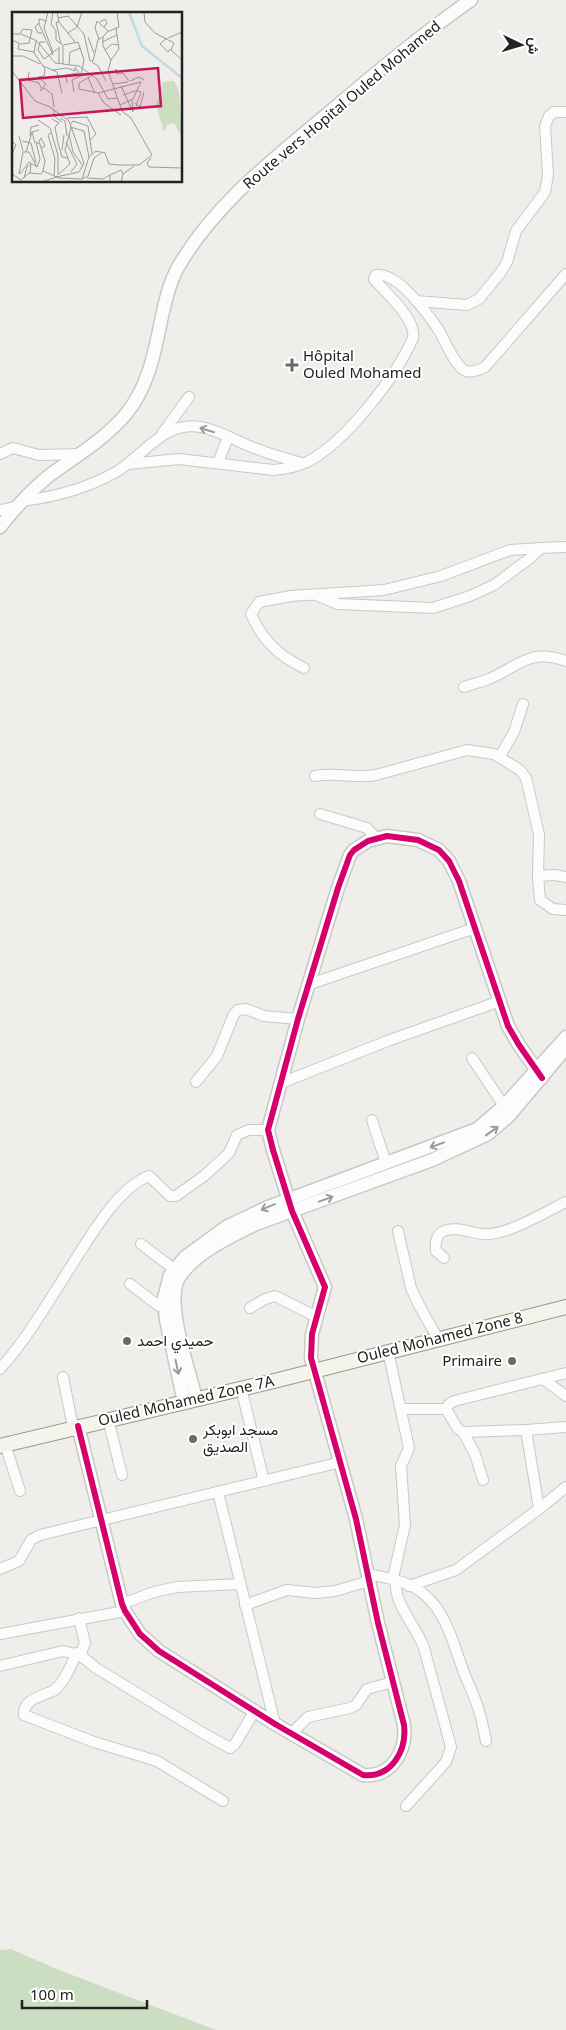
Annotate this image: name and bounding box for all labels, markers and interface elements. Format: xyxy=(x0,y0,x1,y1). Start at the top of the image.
inset map xyxy=(12,12,182,182)
street label: Route vers Hopital Ouled Mohamed xyxy=(238,16,444,193)
north arrow xyxy=(496,20,546,70)
text: ش xyxy=(524,37,545,56)
place label: Hôpital Ouled Mohamed xyxy=(303,345,422,382)
marker: Hôpital Ouled Mohamed xyxy=(285,358,299,372)
one-way arrow xyxy=(200,424,216,434)
one-way arrow xyxy=(485,1125,498,1136)
one-way arrow xyxy=(430,1141,445,1150)
one-way arrow xyxy=(318,1194,333,1203)
one-way arrow xyxy=(261,1204,276,1213)
street label: Ouled Mohamed Zone 8 xyxy=(355,1307,525,1367)
place label: حميدي احمد xyxy=(137,1330,214,1354)
marker: حميدي احمد xyxy=(121,1335,133,1347)
place label: Primaire xyxy=(442,1350,502,1370)
marker: Primaire xyxy=(506,1355,518,1367)
one-way arrow xyxy=(173,1358,182,1374)
street label: Ouled Mohamed Zone 7A xyxy=(96,1370,276,1430)
place label: مسجد ابوبكر الصديق xyxy=(202,1419,278,1457)
marker: مسجد ابوبكر الصديق xyxy=(187,1433,199,1445)
scale bar xyxy=(22,1978,148,2010)
text: 100 m xyxy=(30,1984,74,2004)

